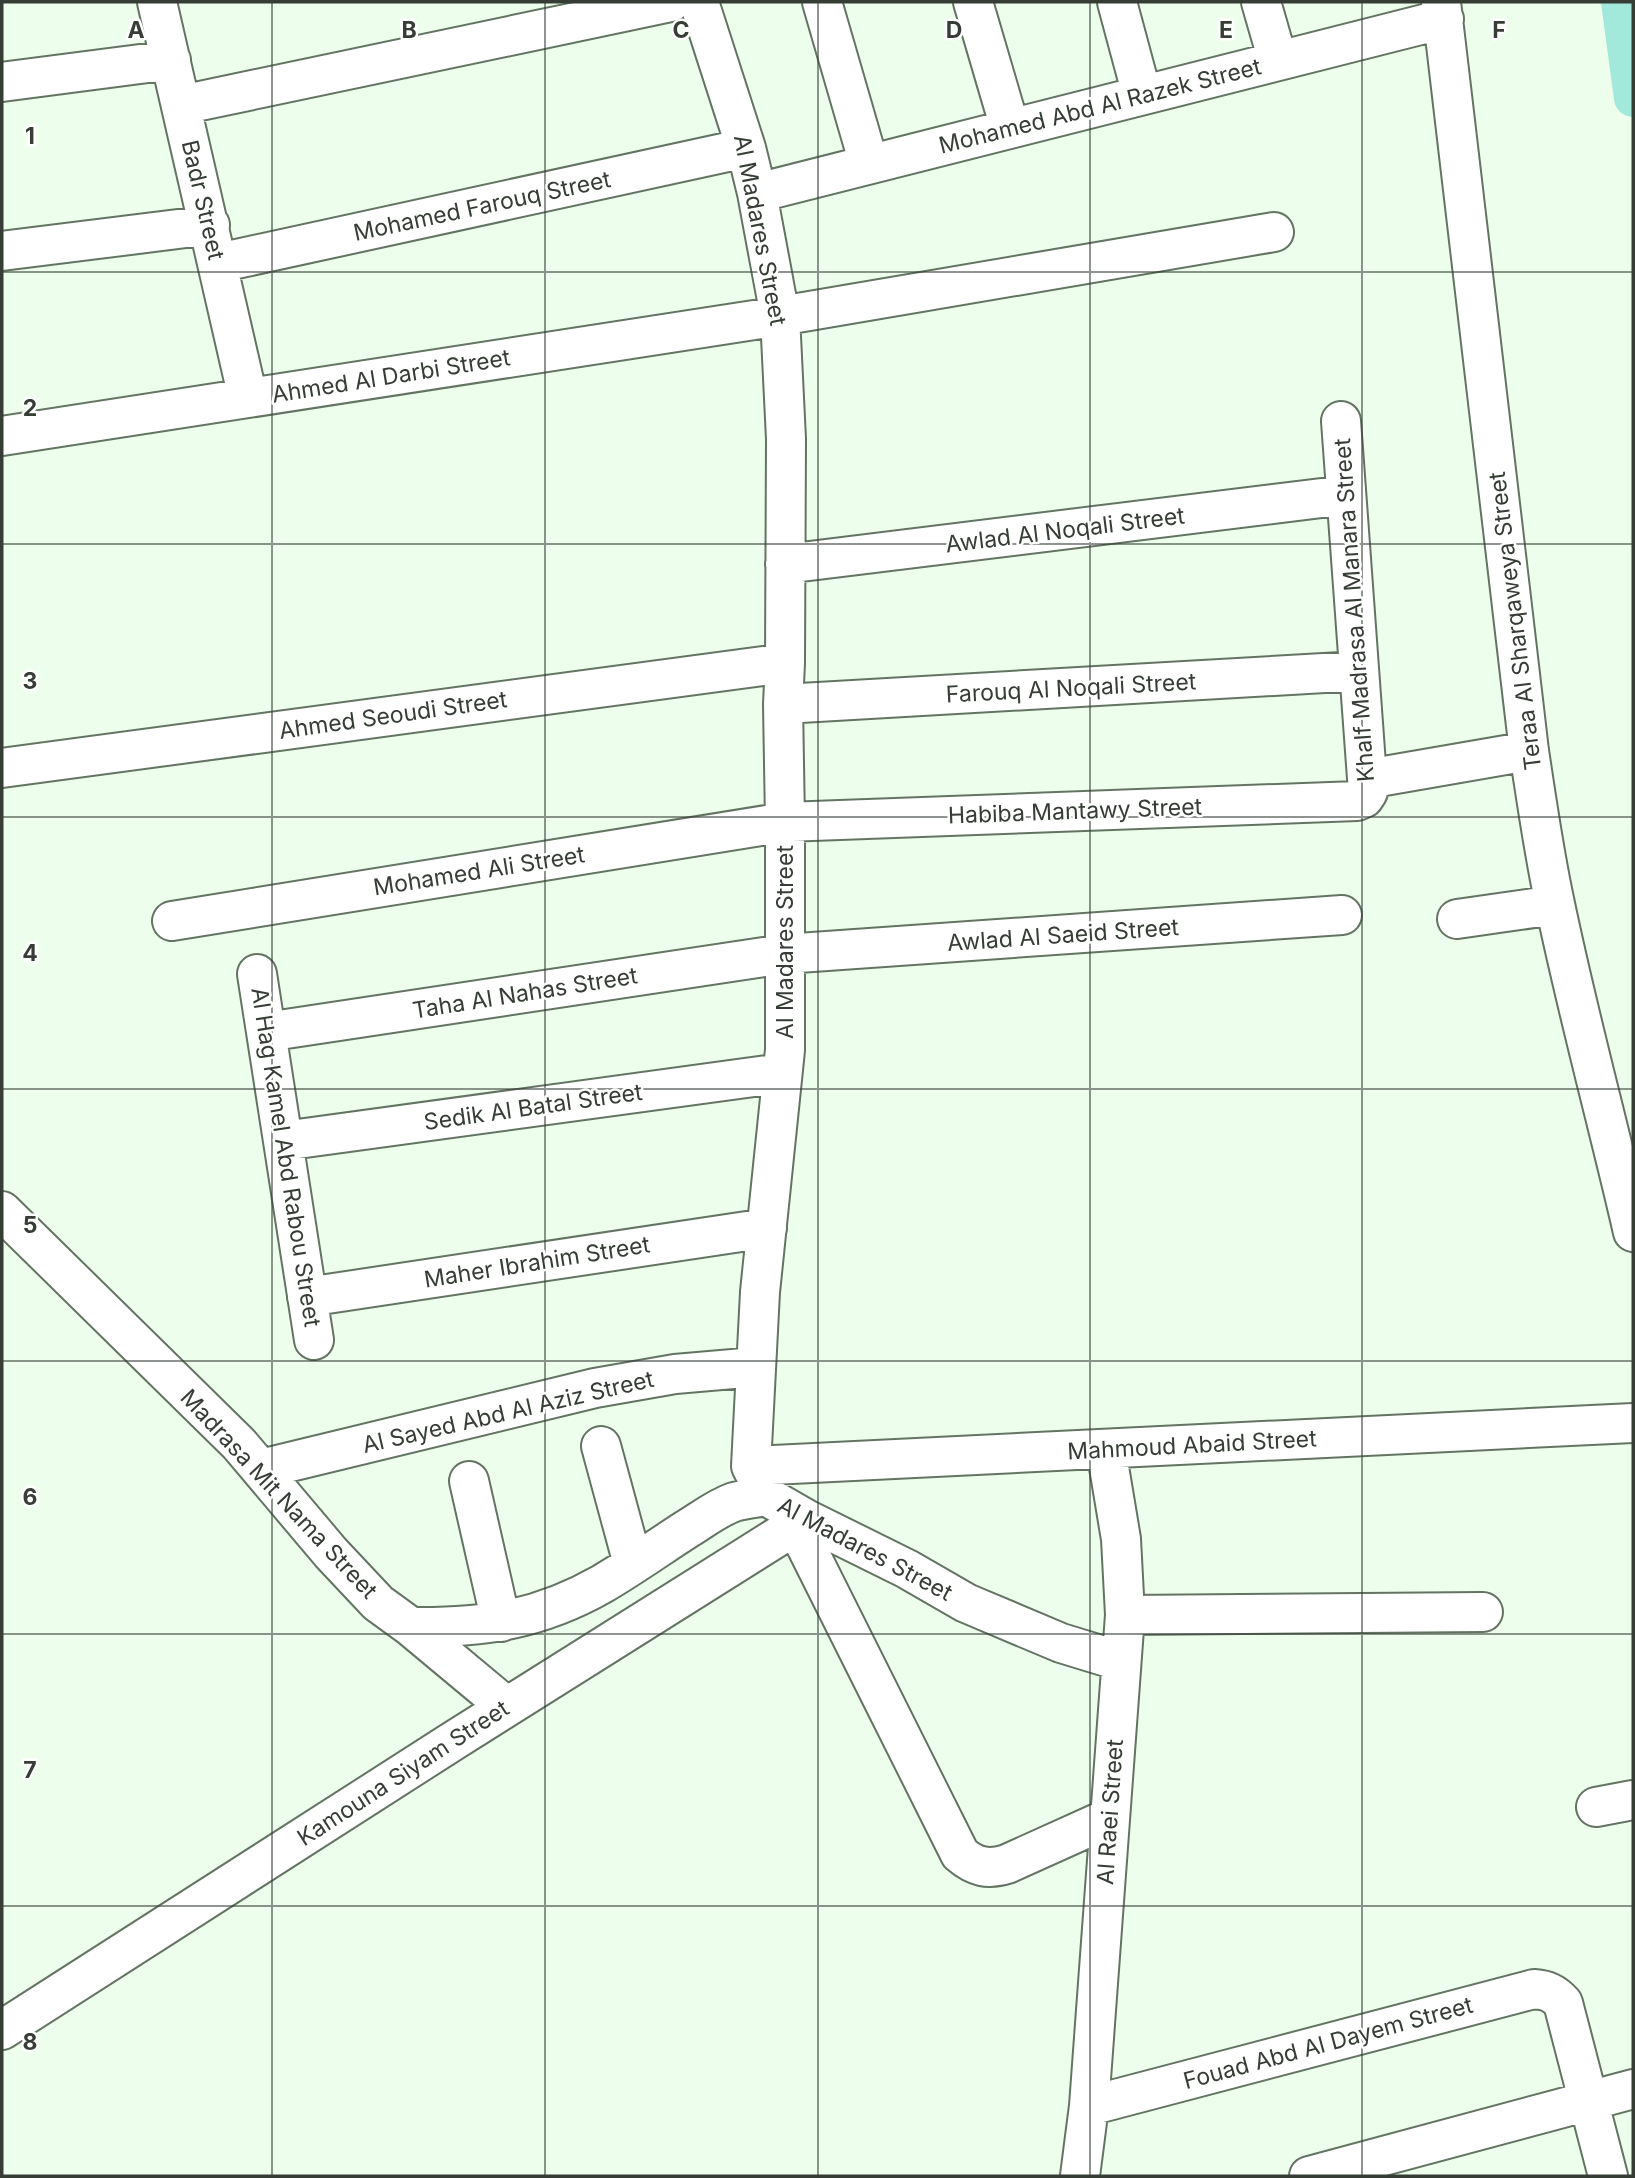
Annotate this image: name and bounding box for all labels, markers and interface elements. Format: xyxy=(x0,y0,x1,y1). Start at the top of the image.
text: A xyxy=(127,16,145,44)
text: B xyxy=(401,16,417,44)
text: C xyxy=(672,16,690,44)
text: D xyxy=(946,16,962,44)
text: E xyxy=(1219,16,1233,44)
text: F xyxy=(1492,16,1506,44)
street label: Mohamed Abd Al Razek Street xyxy=(936,52,1264,160)
text: 1 xyxy=(25,122,35,150)
street label: Al Madares Street xyxy=(728,132,792,328)
street label: Badr Street xyxy=(176,137,230,263)
street label: Mohamed Farouq Street xyxy=(351,165,614,247)
street label: Ahmed Al Darbi Street xyxy=(270,343,513,409)
text: 2 xyxy=(23,394,37,422)
street label: Khalf Madrasa Al Manara Street xyxy=(1328,437,1380,783)
street label: Teraa Al Sharqaweya Street xyxy=(1483,470,1547,772)
street label: Awlad Al Noqali Street xyxy=(944,501,1187,559)
text: 3 xyxy=(23,667,37,695)
street label: Farouq Al Noqali Street xyxy=(945,667,1197,709)
street label: Ahmed Seoudi Street xyxy=(277,685,509,745)
street label: Habiba Mantawy Street xyxy=(947,793,1203,829)
street label: Mohamed Ali Street xyxy=(371,840,587,902)
street label: Al Madares Street xyxy=(771,845,799,1039)
street label: Awlad Al Saeid Street xyxy=(946,913,1180,957)
text: 4 xyxy=(22,939,38,967)
street label: Taha Al Nahas Street xyxy=(411,961,640,1025)
street label: Al Hag Kamel Abd Rabou Street xyxy=(245,985,327,1329)
street label: Sedik Al Batal Street xyxy=(422,1078,644,1136)
text: 5 xyxy=(23,1211,37,1239)
street label: Maher Ibrahim Street xyxy=(422,1230,652,1294)
street label: Al Sayed Abd Al Aziz Street xyxy=(360,1365,657,1459)
street label: Madrasa Mit Nama Street xyxy=(175,1384,384,1605)
street label: Mahmoud Abaid Street xyxy=(1067,1424,1318,1466)
text: 6 xyxy=(23,1483,37,1511)
street label: Al Madares Street xyxy=(773,1491,958,1607)
street label: Kamouna Siyam Street xyxy=(292,1694,514,1852)
street label: Al Raei Street xyxy=(1091,1738,1129,1886)
text: 7 xyxy=(23,1756,37,1784)
street label: Fouad Abd Al Dayem Street xyxy=(1180,1991,1476,2095)
text: 8 xyxy=(23,2028,37,2056)

